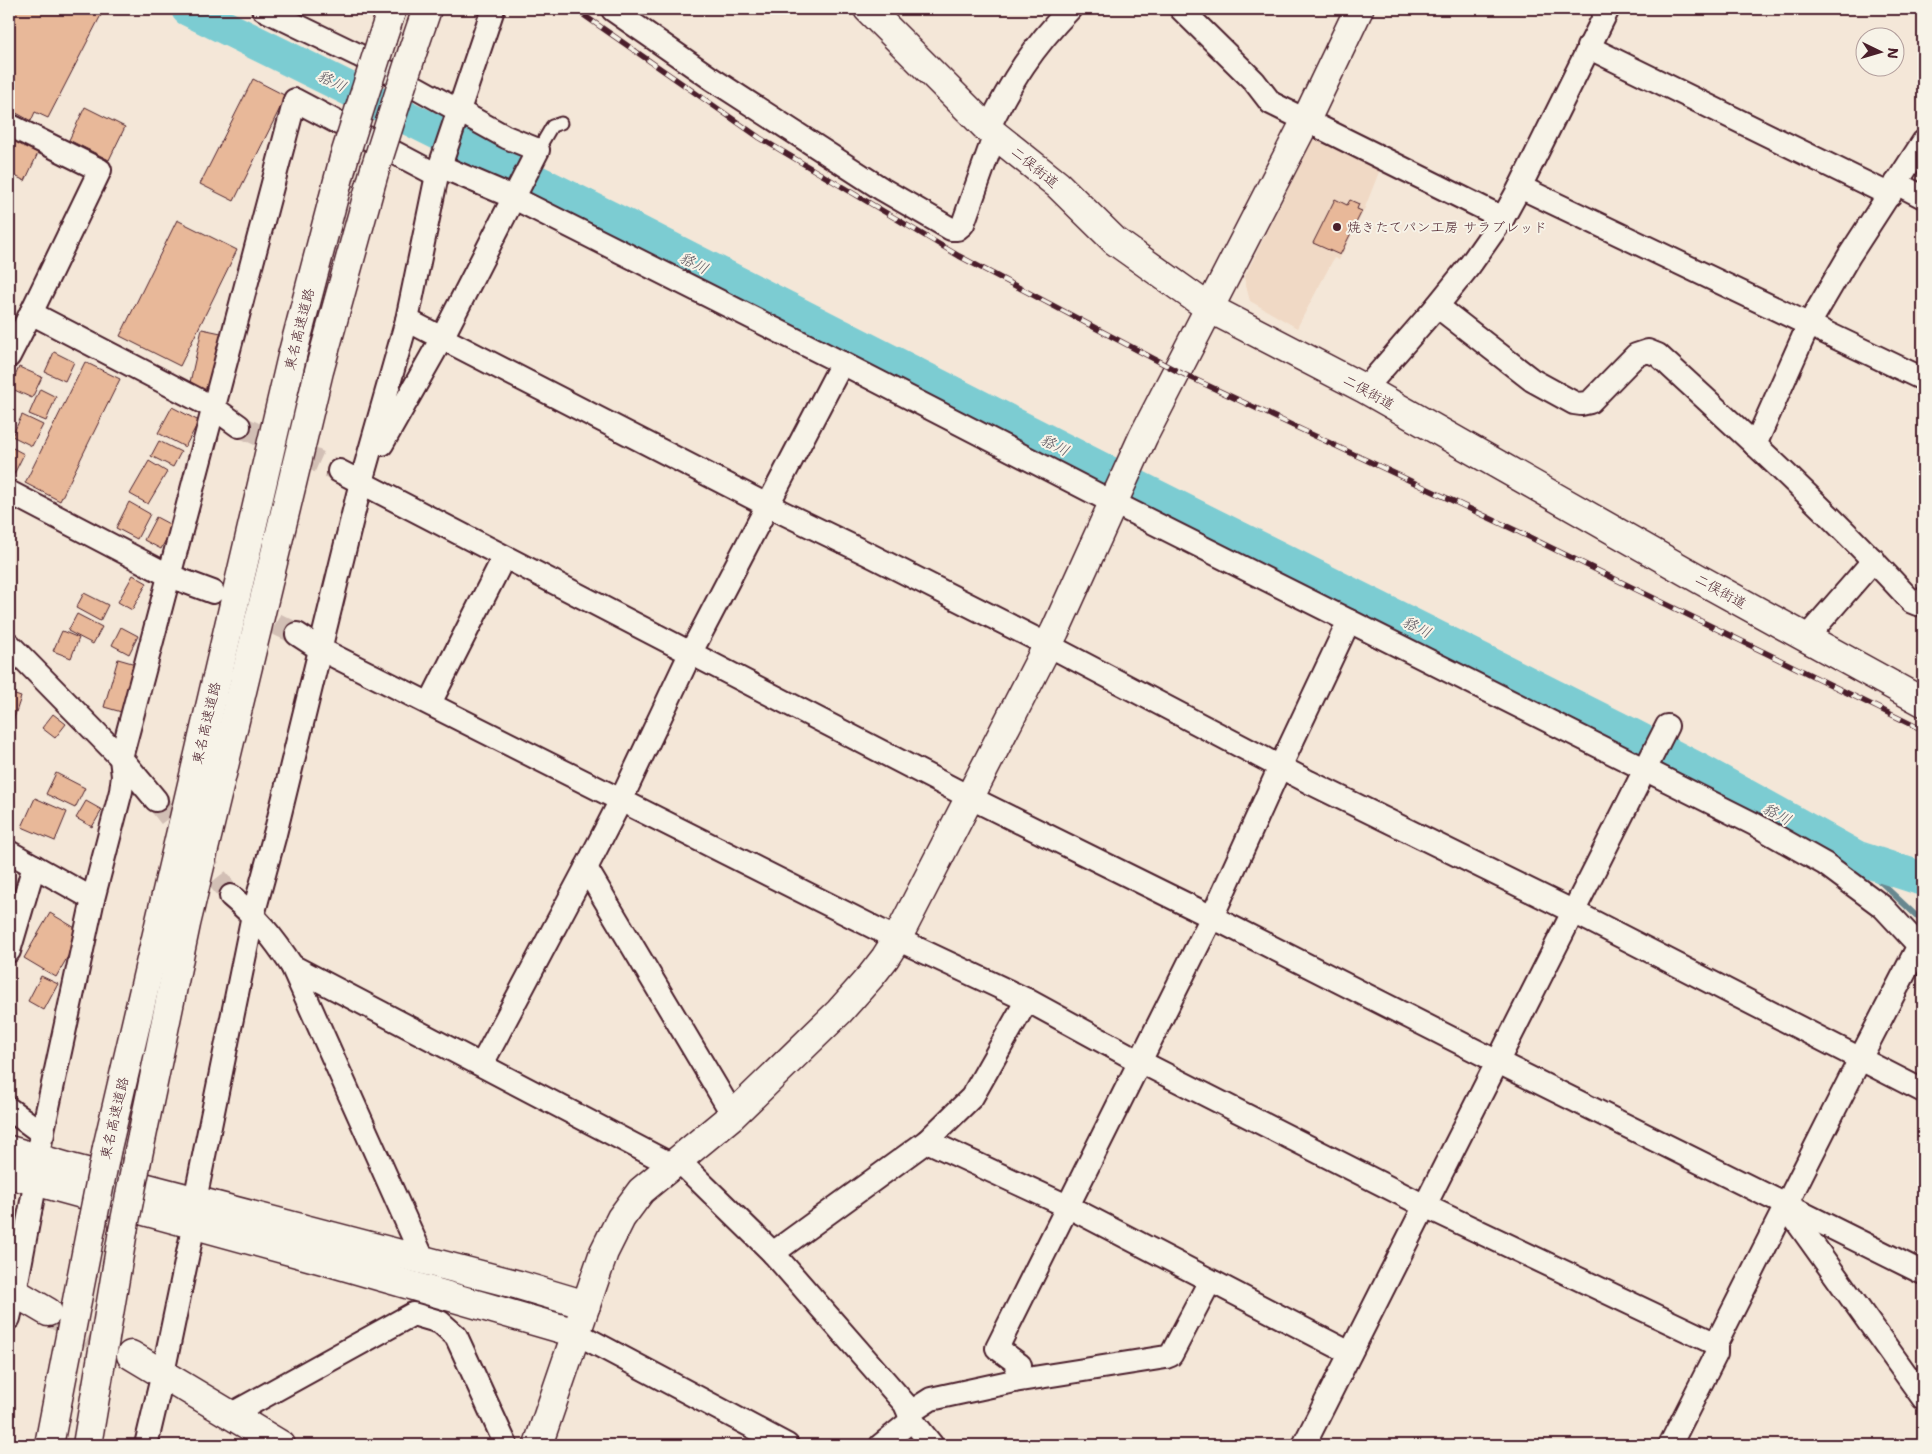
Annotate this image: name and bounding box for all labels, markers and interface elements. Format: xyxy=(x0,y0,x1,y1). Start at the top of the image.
north arrow xyxy=(1854,28,1904,78)
text: N xyxy=(1884,47,1902,59)
water label: 貉川 xyxy=(314,65,350,97)
street label: 二俣街道 xyxy=(1008,142,1062,192)
place label: 焼きたてパン工房 サラブレッド xyxy=(1347,218,1547,236)
marker: 焼きたてパン工房 サラブレッド xyxy=(1331,221,1343,233)
water label: 貉川 xyxy=(676,247,712,279)
street label: 東名高速道路 xyxy=(280,286,318,372)
street label: 二俣街道 xyxy=(1340,371,1398,413)
water label: 貉川 xyxy=(1037,429,1073,461)
street label: 二俣街道 xyxy=(1692,570,1750,612)
water label: 貉川 xyxy=(1399,611,1435,643)
street label: 東名高速道路 xyxy=(188,680,224,766)
water label: 貉川 xyxy=(1759,798,1795,830)
street label: 東名高速道路 xyxy=(96,1075,132,1161)

